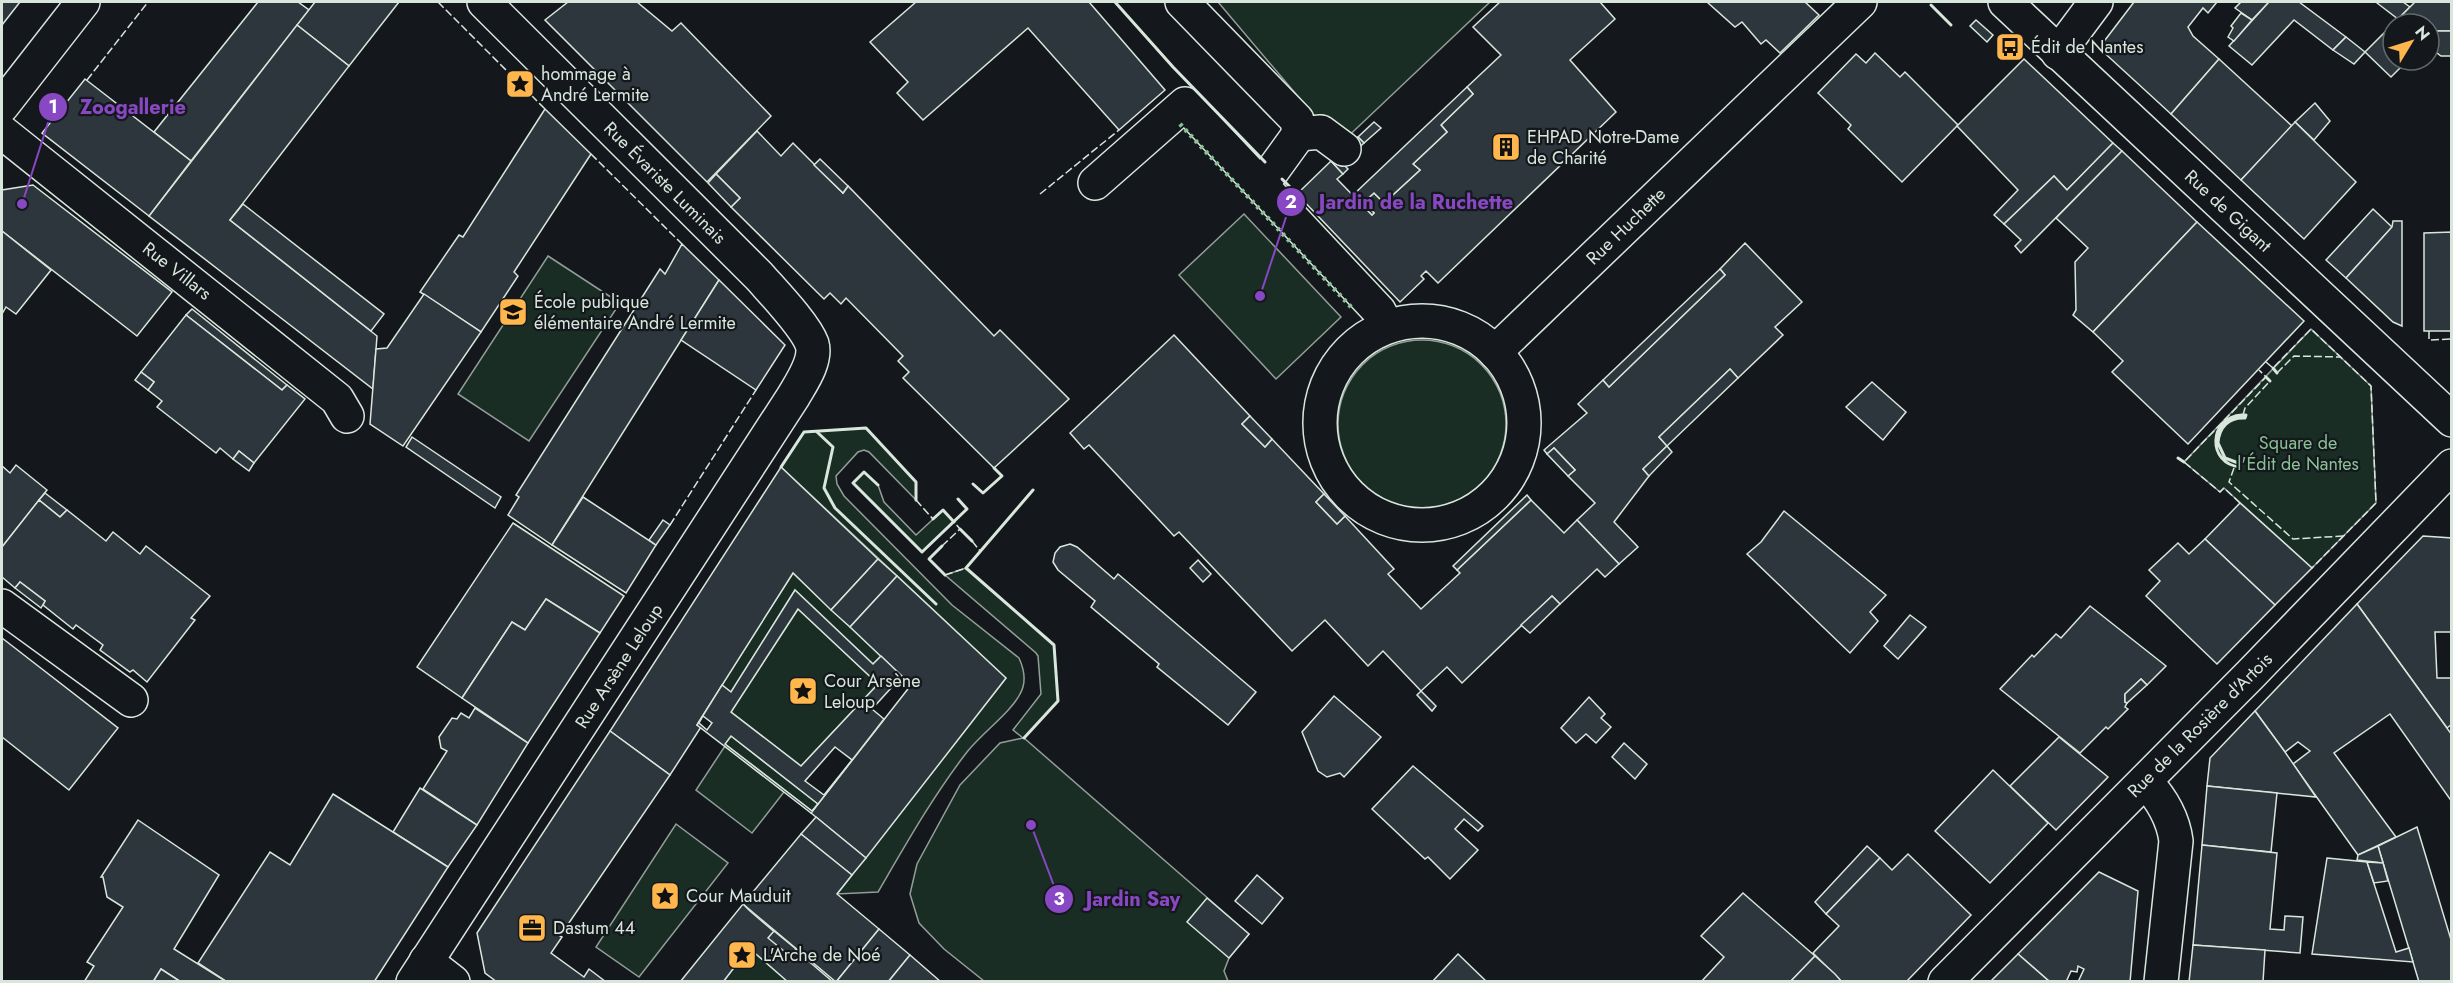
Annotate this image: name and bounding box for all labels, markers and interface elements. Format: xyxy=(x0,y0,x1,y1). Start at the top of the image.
north arrow xyxy=(2381,12,2441,72)
text: N xyxy=(2409,21,2435,45)
bus stop icon: Édit de Nantes xyxy=(1994,31,2026,63)
place label: Édit de Nantes xyxy=(2031,34,2143,60)
place label: hommage à André Lermite xyxy=(541,61,649,108)
place icon: hommage à André Lermite xyxy=(504,68,536,100)
callout: Zoogallerie xyxy=(38,88,198,126)
text: Zoogallerie xyxy=(80,93,186,122)
text: 1 xyxy=(48,94,58,120)
street label: Rue Évariste Luminais xyxy=(598,116,732,250)
place label: EHPAD Notre-Dame de Charité xyxy=(1527,124,1679,171)
building icon: EHPAD Notre-Dame de Charité xyxy=(1490,131,1522,163)
street label: Rue de Gigant xyxy=(2179,164,2278,259)
street label: Rue Huchette xyxy=(1580,181,1672,271)
callout: Jardin de la Ruchette xyxy=(1276,183,1525,221)
text: Jardin de la Ruchette xyxy=(1315,188,1513,217)
text: 2 xyxy=(1285,189,1297,215)
street label: Rue Villars xyxy=(137,236,217,306)
place label: École publique élémentaire André Lermite xyxy=(534,289,736,336)
school or university icon: École publique élémentaire André Lermite xyxy=(497,296,529,328)
park label: Square de l'Édit de Nantes xyxy=(2237,430,2359,477)
street label: Rue Arsène Leloup xyxy=(569,599,669,733)
street label: Rue de la Rosière d'Artois xyxy=(2122,647,2278,803)
place label: Cour Arsène Leloup xyxy=(824,668,920,715)
place icon: Cour Arsène Leloup xyxy=(787,675,819,707)
place icon: Cour Mauduit xyxy=(649,880,681,912)
callout: Jardin Say xyxy=(1044,880,1192,918)
place label: Cour Mauduit xyxy=(686,883,791,909)
text: Jardin Say xyxy=(1082,885,1181,914)
text: 3 xyxy=(1053,886,1065,912)
office icon: Dastum 44 xyxy=(516,912,548,944)
place label: Dastum 44 xyxy=(553,915,635,941)
place icon: L'Arche de Noé xyxy=(726,939,758,971)
place label: L'Arche de Noé xyxy=(763,942,880,968)

